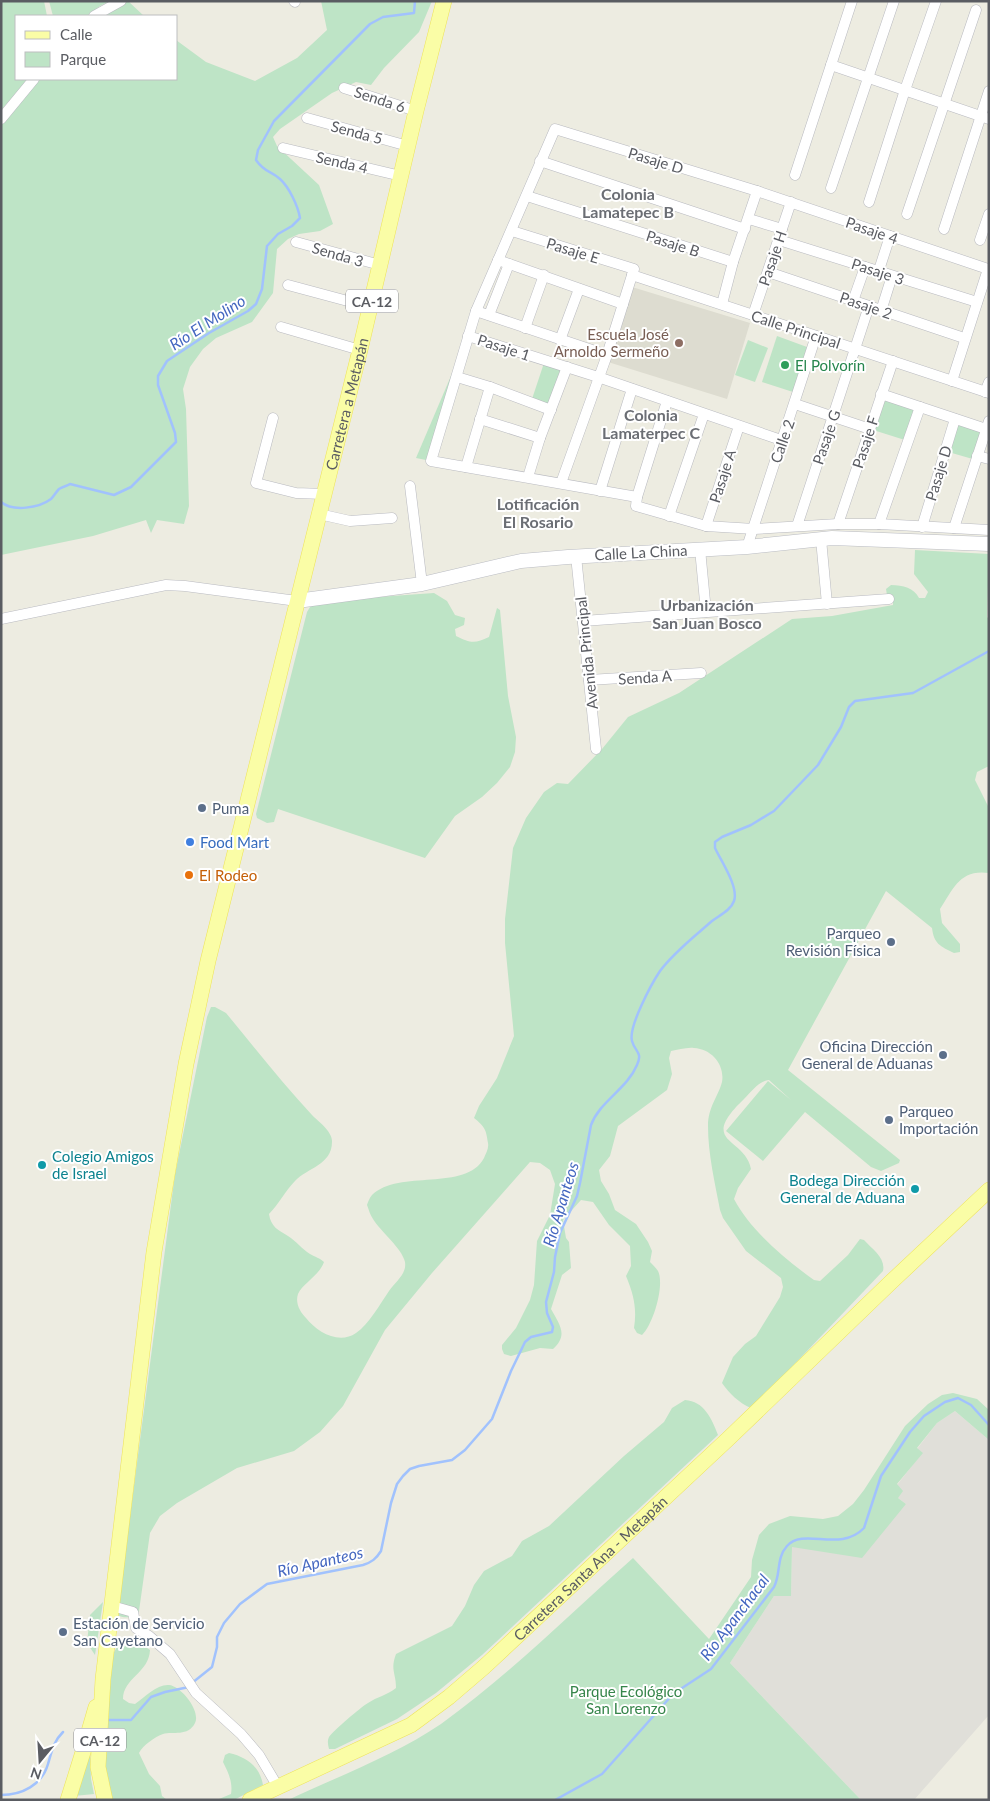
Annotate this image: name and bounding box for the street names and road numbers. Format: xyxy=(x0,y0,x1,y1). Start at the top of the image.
street label: Senda 6 xyxy=(352,82,408,116)
street label: Senda 5 xyxy=(329,116,385,148)
street label: Pasaje D xyxy=(626,143,686,177)
street label: Senda 4 xyxy=(314,147,370,177)
street label: Pasaje 4 xyxy=(843,213,901,247)
street label: Pasaje B xyxy=(644,226,702,260)
street label: Pasaje H xyxy=(754,228,790,288)
street label: Pasaje E xyxy=(544,233,602,267)
street label: Senda 3 xyxy=(310,238,366,270)
street label: Pasaje 3 xyxy=(849,254,907,288)
street label: Pasaje 2 xyxy=(837,288,895,322)
road number: CA-12 xyxy=(346,290,398,312)
street label: Calle Principal xyxy=(749,306,843,352)
street label: Pasaje 1 xyxy=(475,330,533,364)
street label: Carretera a Metapán xyxy=(321,336,372,472)
street label: Pasaje G xyxy=(808,407,844,467)
street label: Pasaje F xyxy=(848,414,882,470)
street label: Calle 2 xyxy=(766,417,798,465)
street label: Pasaje D xyxy=(921,443,955,503)
street label: Pasaje A xyxy=(705,446,739,505)
street label: Calle La China xyxy=(594,541,688,563)
street label: Avenida Principal xyxy=(571,596,601,710)
street label: Senda A xyxy=(618,666,673,688)
street label: Carretera Santa Ana - Metapán xyxy=(509,1492,671,1644)
road number: CA-12 xyxy=(74,1728,126,1752)

